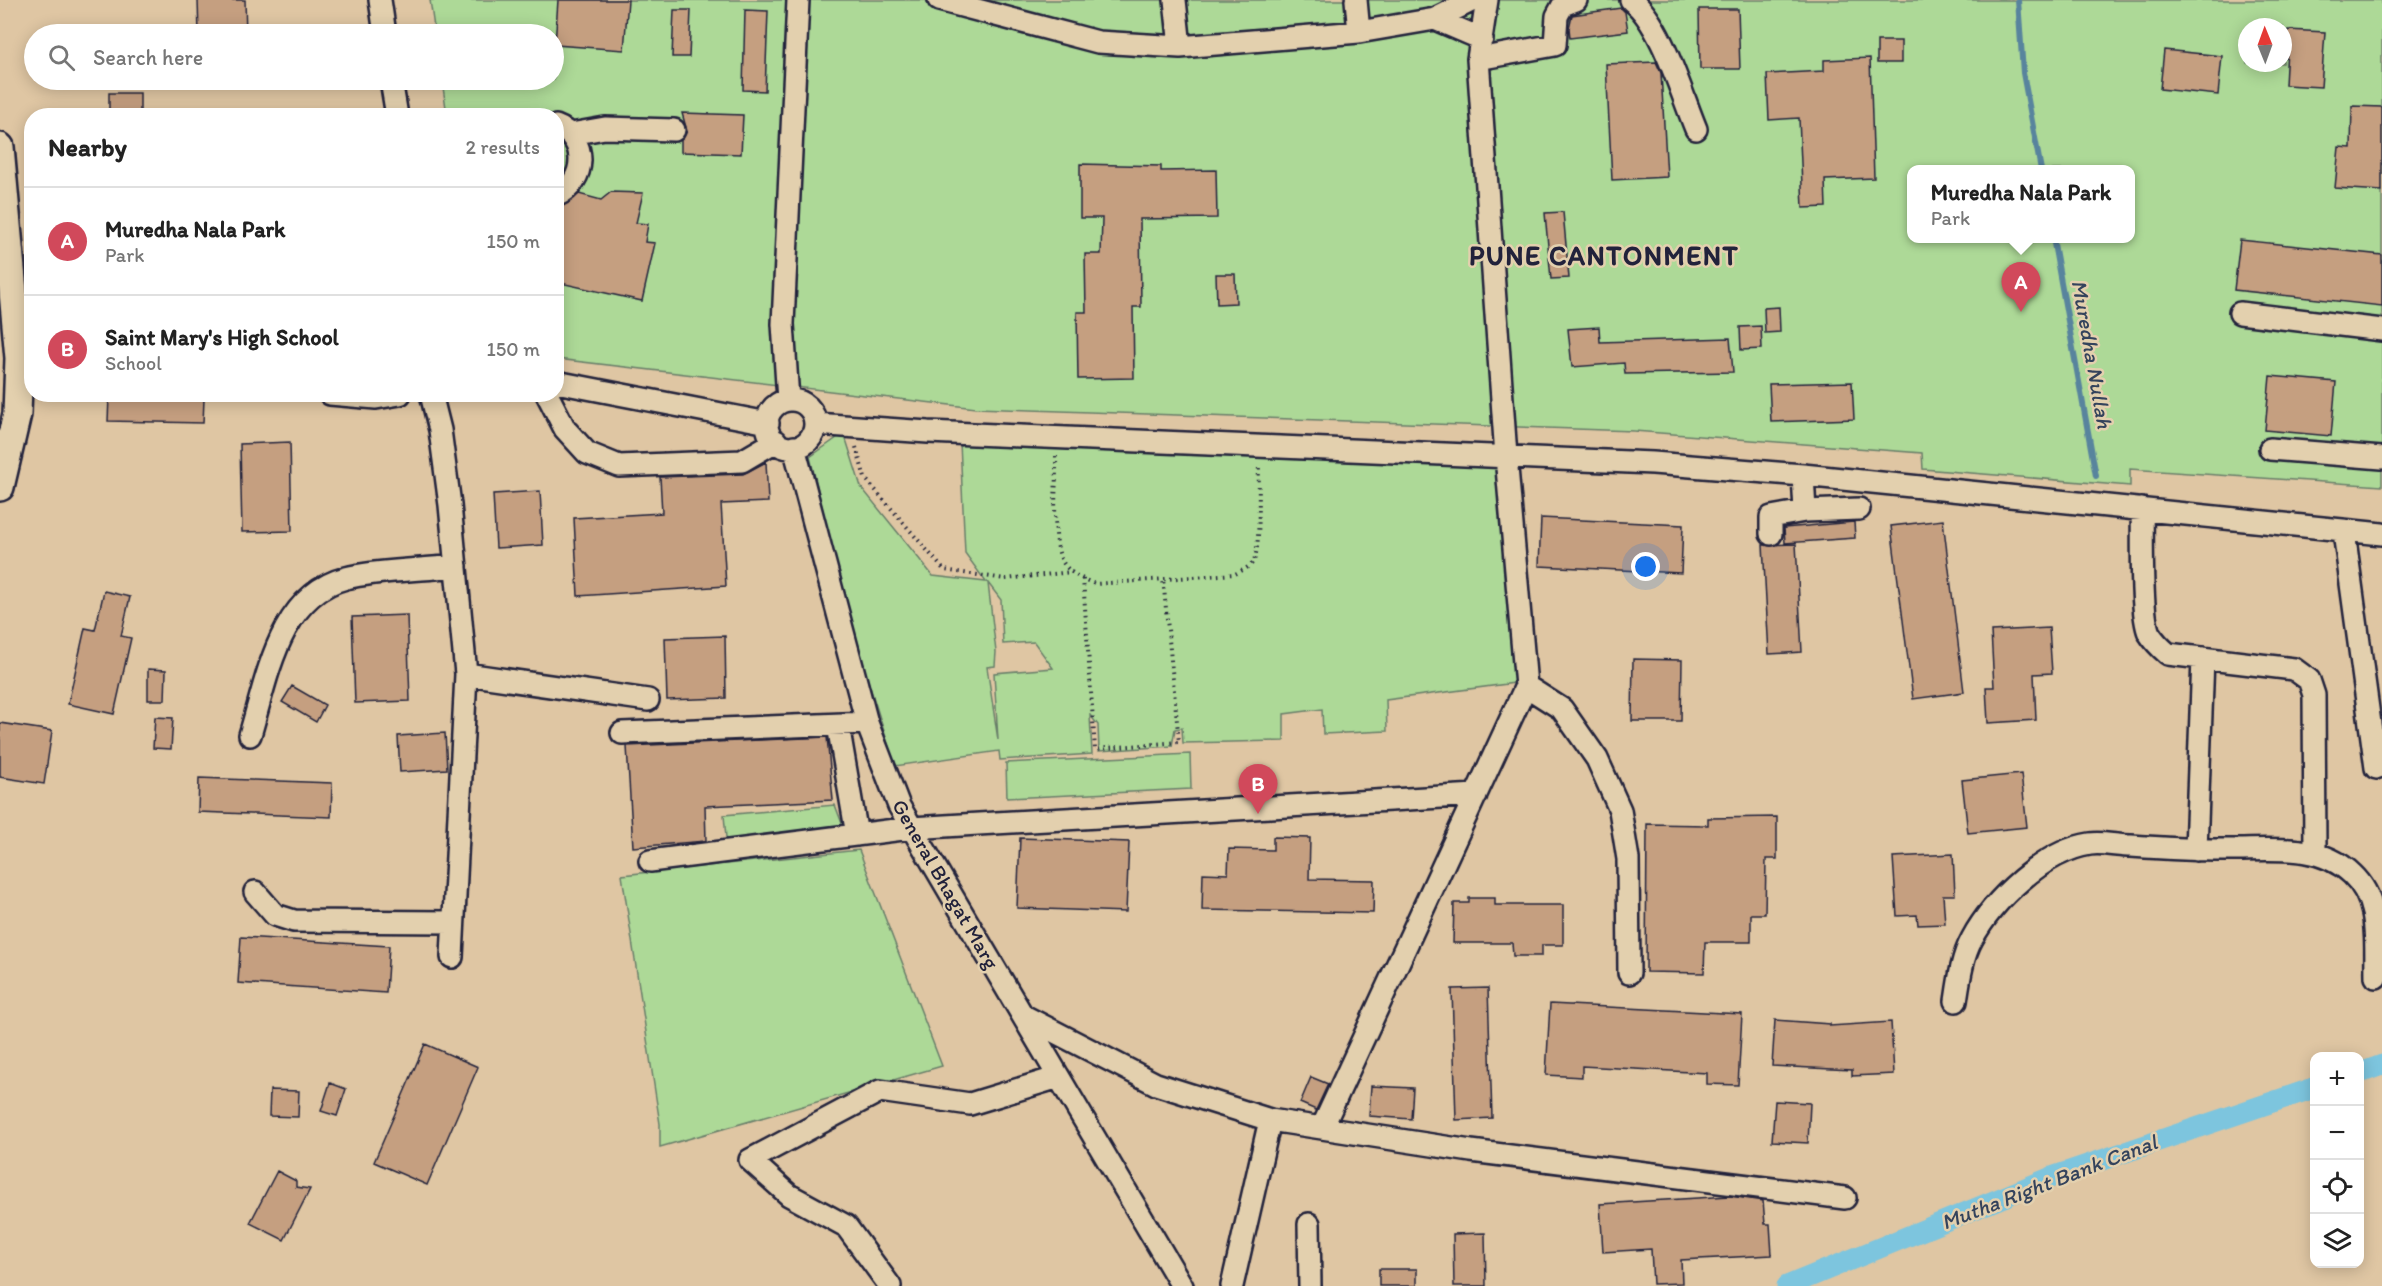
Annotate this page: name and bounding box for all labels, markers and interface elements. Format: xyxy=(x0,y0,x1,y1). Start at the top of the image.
north arrow xyxy=(2238,18,2292,72)
search box xyxy=(24,24,564,90)
icon: search xyxy=(45,41,78,74)
text: Search here xyxy=(93,44,203,71)
text: Nearby xyxy=(48,131,127,163)
text: 2 results xyxy=(466,135,540,159)
popup xyxy=(1907,165,2135,243)
text: Muredha Nala Park xyxy=(1931,179,2111,206)
text: Park xyxy=(1931,206,1970,230)
text: Muredha Nala Park xyxy=(105,216,285,243)
text: A xyxy=(61,229,74,253)
text: 150 m xyxy=(487,229,540,253)
district label: PUNE CANTONMENT xyxy=(1469,239,1739,272)
text: Park xyxy=(105,243,144,267)
pin: A xyxy=(2002,262,2040,312)
water label: Muredha Nullah xyxy=(2066,278,2118,431)
text: Saint Mary's High School xyxy=(105,324,339,351)
text: B xyxy=(61,337,74,361)
text: 150 m xyxy=(487,337,540,361)
text: School xyxy=(105,351,162,375)
your location xyxy=(1631,552,1660,581)
pin: B xyxy=(1238,764,1278,814)
street label: General Bhagat Marg xyxy=(887,795,1005,974)
map controls xyxy=(2310,1052,2364,1268)
button: + xyxy=(2310,1052,2364,1106)
button: − xyxy=(2310,1106,2364,1160)
water label: Mutha Right Bank Canal xyxy=(1937,1128,2163,1236)
button: locate xyxy=(2310,1160,2364,1214)
button: layers xyxy=(2310,1214,2364,1268)

